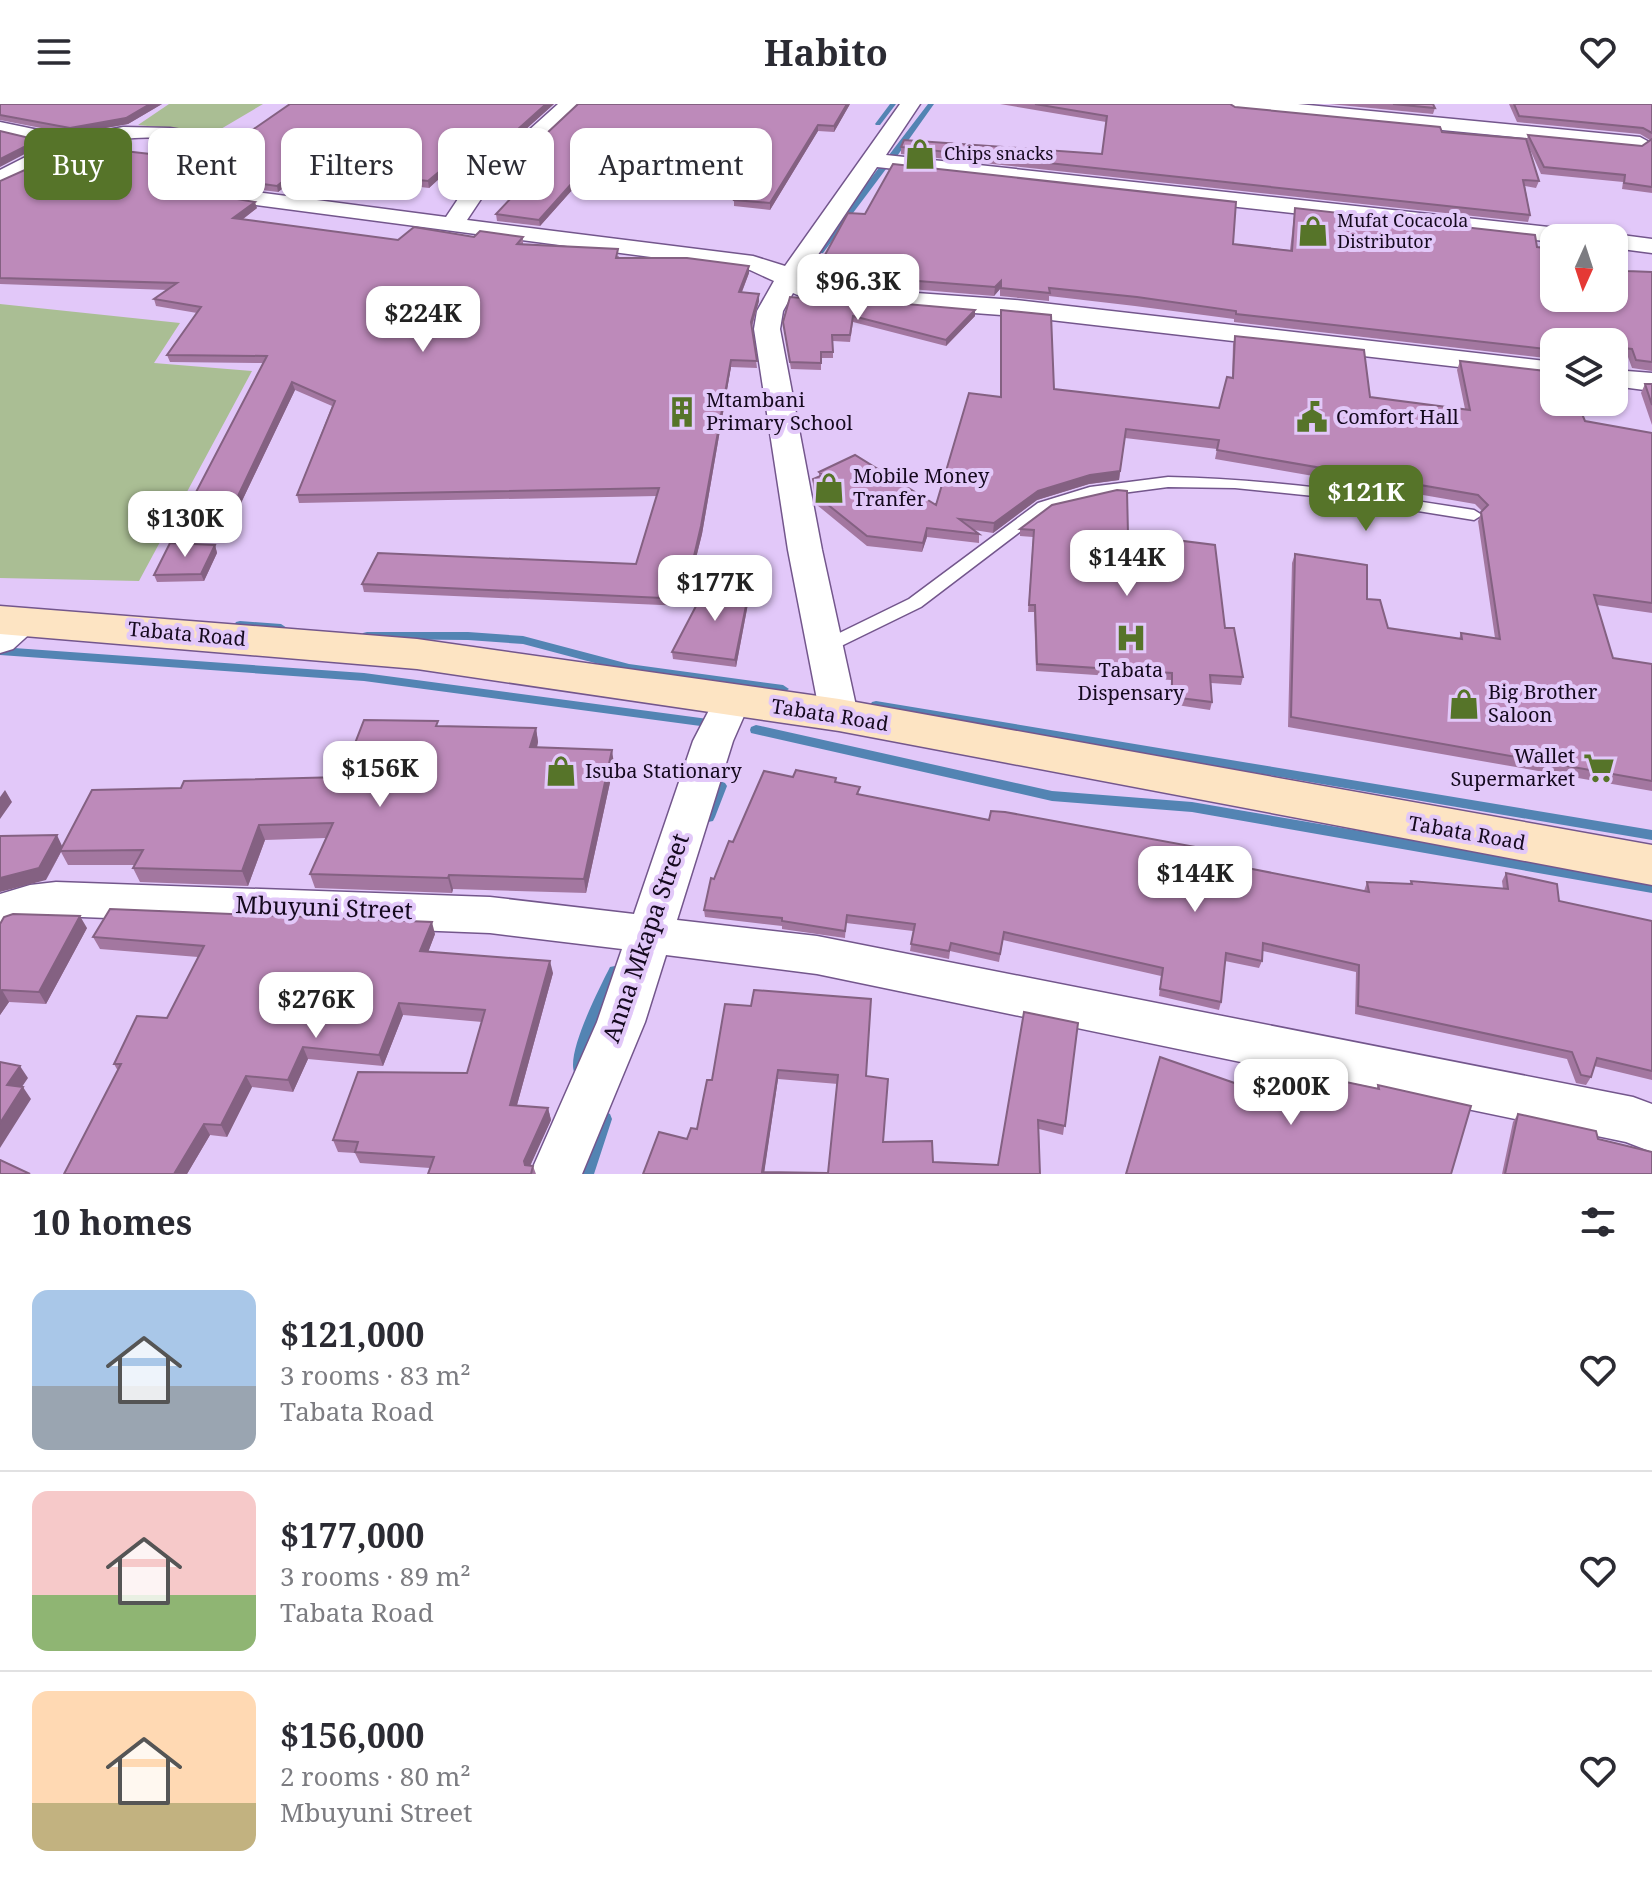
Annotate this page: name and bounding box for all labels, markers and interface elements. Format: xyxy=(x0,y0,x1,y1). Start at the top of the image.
text: Habito xyxy=(764,28,888,77)
icon: menu xyxy=(32,30,76,74)
icon: heart xyxy=(1576,30,1620,74)
chip: Buy xyxy=(24,128,132,200)
chip: Rent xyxy=(148,128,265,200)
chip: Filters xyxy=(281,128,422,200)
chip: New xyxy=(438,128,554,200)
chip: Apartment xyxy=(570,128,772,200)
shop icon: Chips snacks xyxy=(903,137,937,171)
place label: Chips snacks xyxy=(944,141,1053,165)
place label: Mufat Cocacola Distributor xyxy=(1337,208,1469,253)
shop icon: Mufat Cocacola Distributor xyxy=(1296,214,1330,248)
north arrow xyxy=(1540,224,1628,312)
map controls xyxy=(1540,224,1628,416)
pin: $96.3K xyxy=(793,254,923,322)
text: $96.3K xyxy=(815,262,901,298)
pin: $224K xyxy=(367,286,479,354)
text: $224K xyxy=(384,294,462,330)
button: layers xyxy=(1540,328,1628,416)
place label: Mtambani Primary School xyxy=(706,386,853,436)
building icon: Mtambani Primary School xyxy=(665,395,699,429)
public building icon: Comfort Hall xyxy=(1295,400,1329,434)
place label: Comfort Hall xyxy=(1336,403,1459,430)
place label: Mobile Money Tranfer xyxy=(853,462,990,512)
pin: $121K xyxy=(1310,465,1422,533)
shop icon: Mobile Money Tranfer xyxy=(812,471,846,505)
text: $121K xyxy=(1327,473,1405,509)
pin: $130K xyxy=(129,491,241,559)
text: $130K xyxy=(146,499,224,535)
pin: $144K xyxy=(1071,530,1183,598)
text: $144K xyxy=(1088,538,1166,574)
pin: $177K xyxy=(659,555,771,623)
text: $177K xyxy=(676,563,754,599)
street label: Tabata Road xyxy=(127,615,247,652)
hospital icon: Tabata Dispensary xyxy=(1114,621,1148,655)
place label: Tabata Dispensary xyxy=(1078,656,1185,706)
place label: Big Brother Saloon xyxy=(1488,678,1598,728)
shop icon: Big Brother Saloon xyxy=(1447,687,1481,721)
street label: Tabata Road xyxy=(770,692,891,737)
pin: $156K xyxy=(324,741,436,809)
place label: Wallet Supermarket xyxy=(1450,742,1575,792)
text: $156K xyxy=(341,749,419,785)
supermarket icon: Wallet Supermarket xyxy=(1582,751,1616,785)
shop icon: Isuba Stationary xyxy=(544,754,578,788)
place label: Isuba Stationary xyxy=(585,757,743,784)
street label: Tabata Road xyxy=(1407,809,1528,856)
street label: Anna Mkapa Street xyxy=(593,829,696,1046)
pin: $144K xyxy=(1139,846,1251,914)
text: $144K xyxy=(1156,854,1234,890)
street label: Mbuyuni Street xyxy=(235,887,413,926)
pin: $276K xyxy=(260,972,372,1040)
text: $276K xyxy=(277,980,355,1016)
pin: $200K xyxy=(1235,1059,1347,1127)
text: $200K xyxy=(1252,1067,1330,1103)
text: 10 homes xyxy=(32,1199,192,1245)
icon: filters xyxy=(1576,1200,1620,1244)
text: $121,000 xyxy=(280,1311,424,1357)
icon: home xyxy=(96,1322,192,1418)
icon: heart xyxy=(1576,1348,1620,1392)
text: 3 rooms · 83 m² xyxy=(280,1357,471,1393)
text: Tabata Road xyxy=(280,1393,434,1429)
text: $177,000 xyxy=(280,1512,424,1558)
icon: home xyxy=(96,1523,192,1619)
icon: heart xyxy=(1576,1549,1620,1593)
text: 3 rooms · 89 m² xyxy=(280,1558,471,1594)
text: Tabata Road xyxy=(280,1594,434,1630)
text: $156,000 xyxy=(280,1712,424,1758)
icon: home xyxy=(96,1723,192,1819)
icon: heart xyxy=(1576,1749,1620,1793)
text: 2 rooms · 80 m² xyxy=(280,1758,471,1794)
text: Mbuyuni Street xyxy=(280,1794,472,1830)

